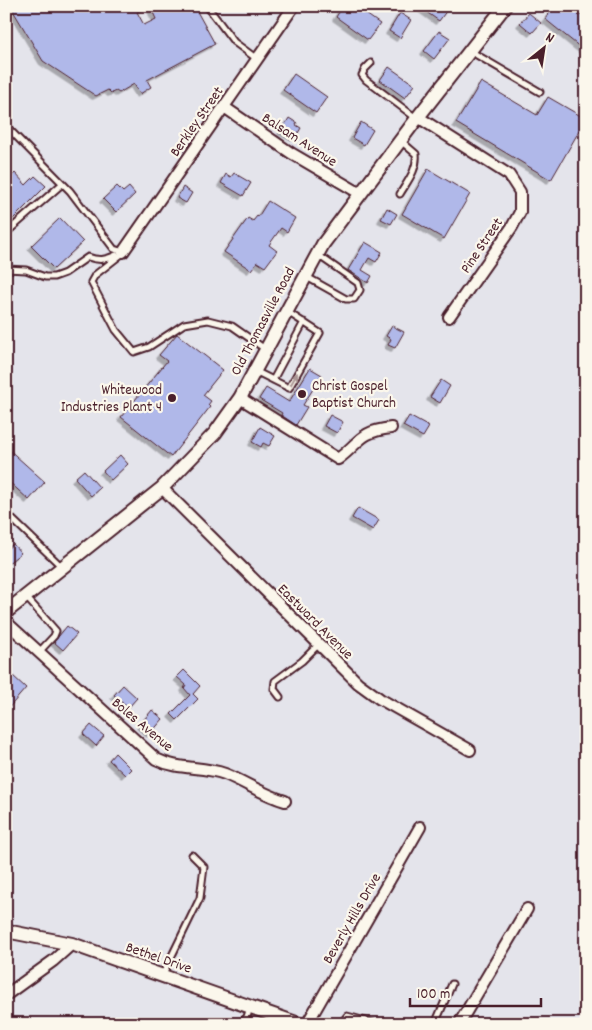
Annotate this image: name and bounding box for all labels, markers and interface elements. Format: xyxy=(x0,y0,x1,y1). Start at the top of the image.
north arrow xyxy=(520,22,570,72)
text: N xyxy=(542,28,558,49)
street label: Berkley Street xyxy=(165,82,230,162)
street label: Balsam Avenue xyxy=(257,108,341,173)
street label: Pine Street xyxy=(456,213,510,278)
street label: Old Thomasville Road xyxy=(226,264,302,380)
one-way arrow xyxy=(290,372,298,386)
place label: Christ Gospel Baptist Church xyxy=(312,376,396,415)
place label: Whitewood Industries Plant 4 xyxy=(61,380,162,419)
marker: Christ Gospel Baptist Church xyxy=(296,388,308,400)
marker: Whitewood Industries Plant 4 xyxy=(166,392,178,404)
street label: Eastward Avenue xyxy=(272,579,358,666)
street label: Boles Avenue xyxy=(106,693,178,758)
street label: Beverly Hills Drive xyxy=(318,869,388,968)
street label: Bethel Drive xyxy=(122,937,195,981)
scale bar xyxy=(410,975,541,1007)
text: 100 m xyxy=(417,984,450,1006)

